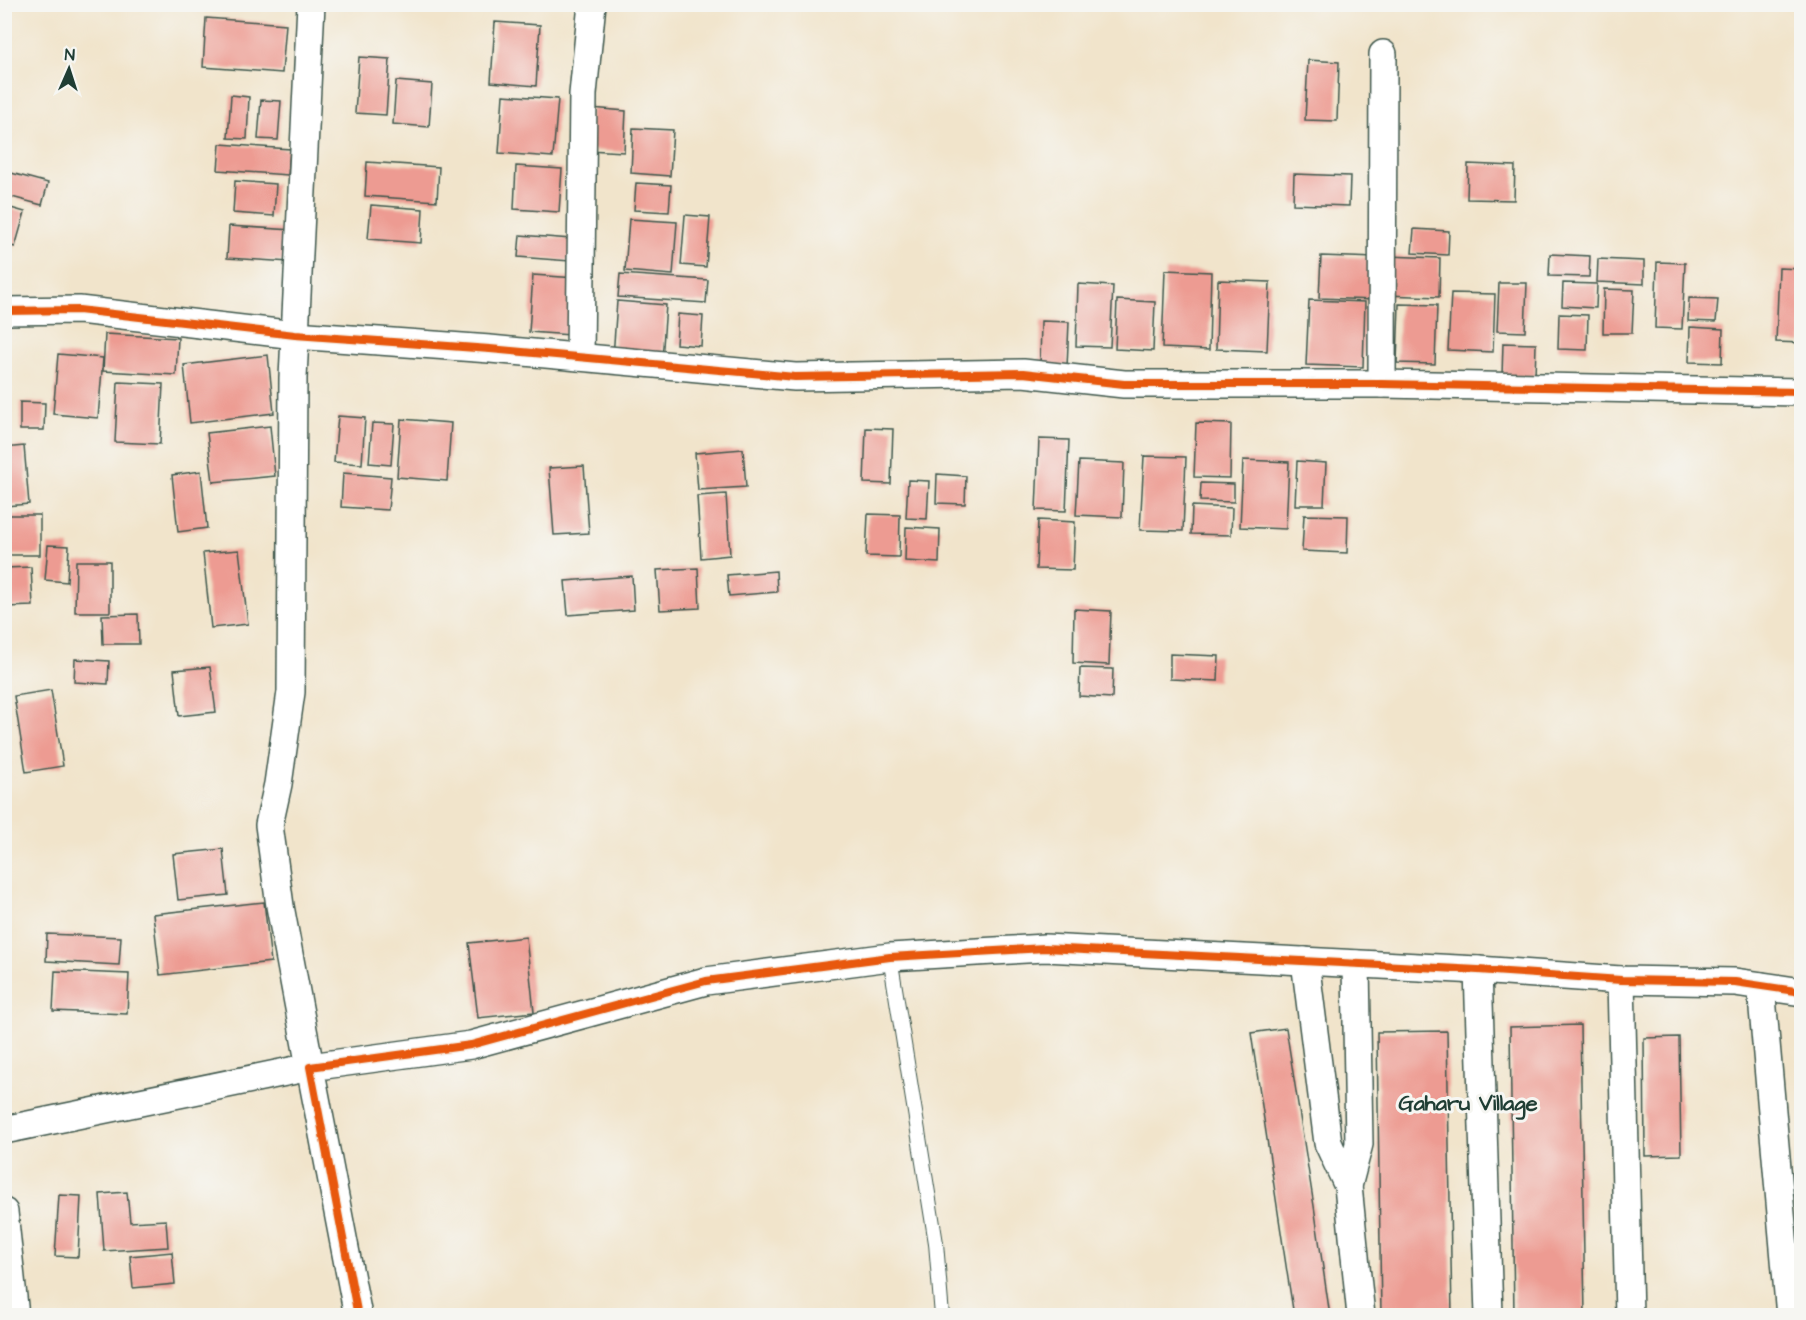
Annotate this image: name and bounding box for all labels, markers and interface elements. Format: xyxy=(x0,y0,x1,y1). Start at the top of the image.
north arrow xyxy=(39,39,99,99)
text: N xyxy=(64,44,75,66)
district label: Gaharu Village xyxy=(1398,1088,1538,1120)

